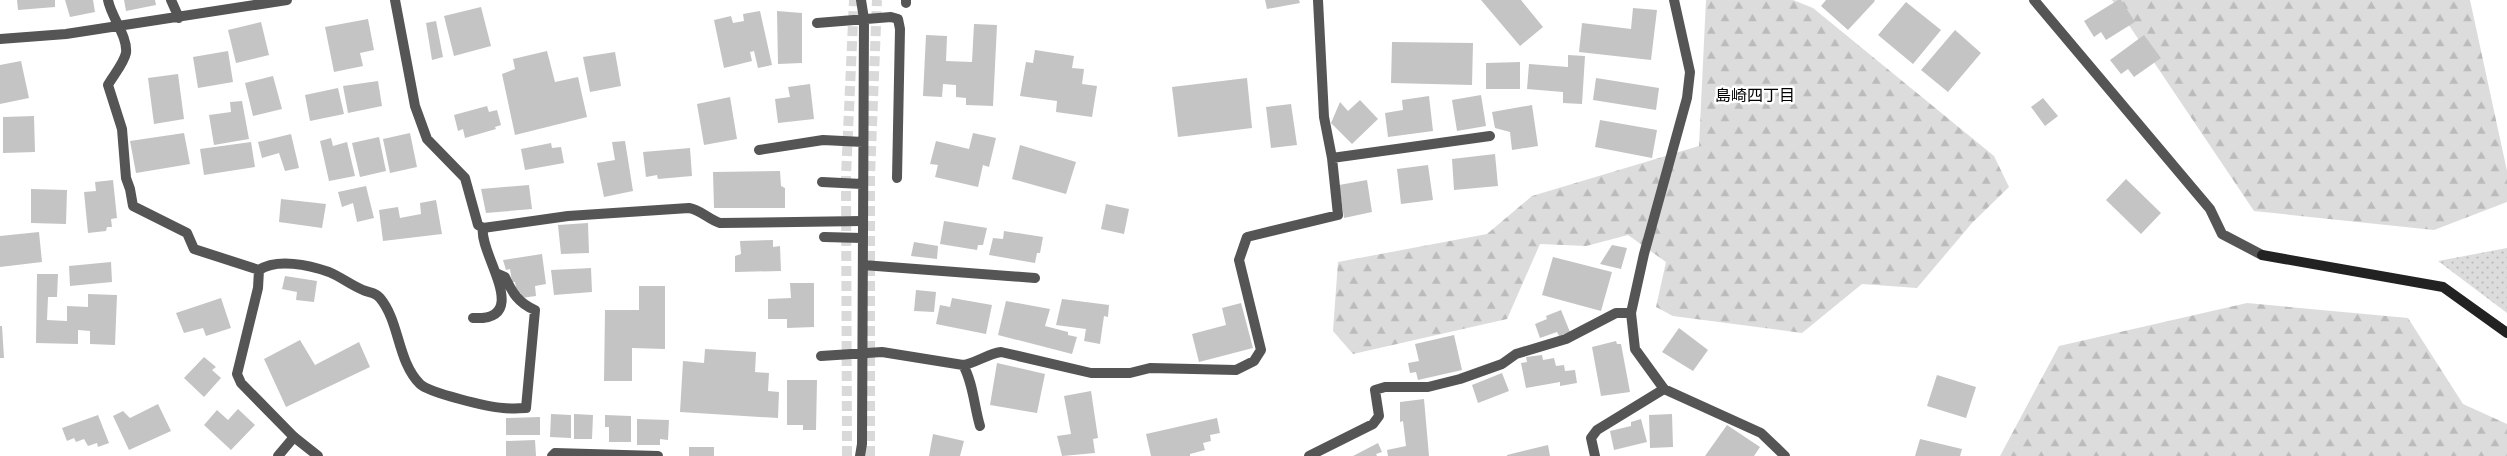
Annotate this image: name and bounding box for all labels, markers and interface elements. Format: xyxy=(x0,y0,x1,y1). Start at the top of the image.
district label: 島崎四丁目 xyxy=(1715,85,1795,105)

